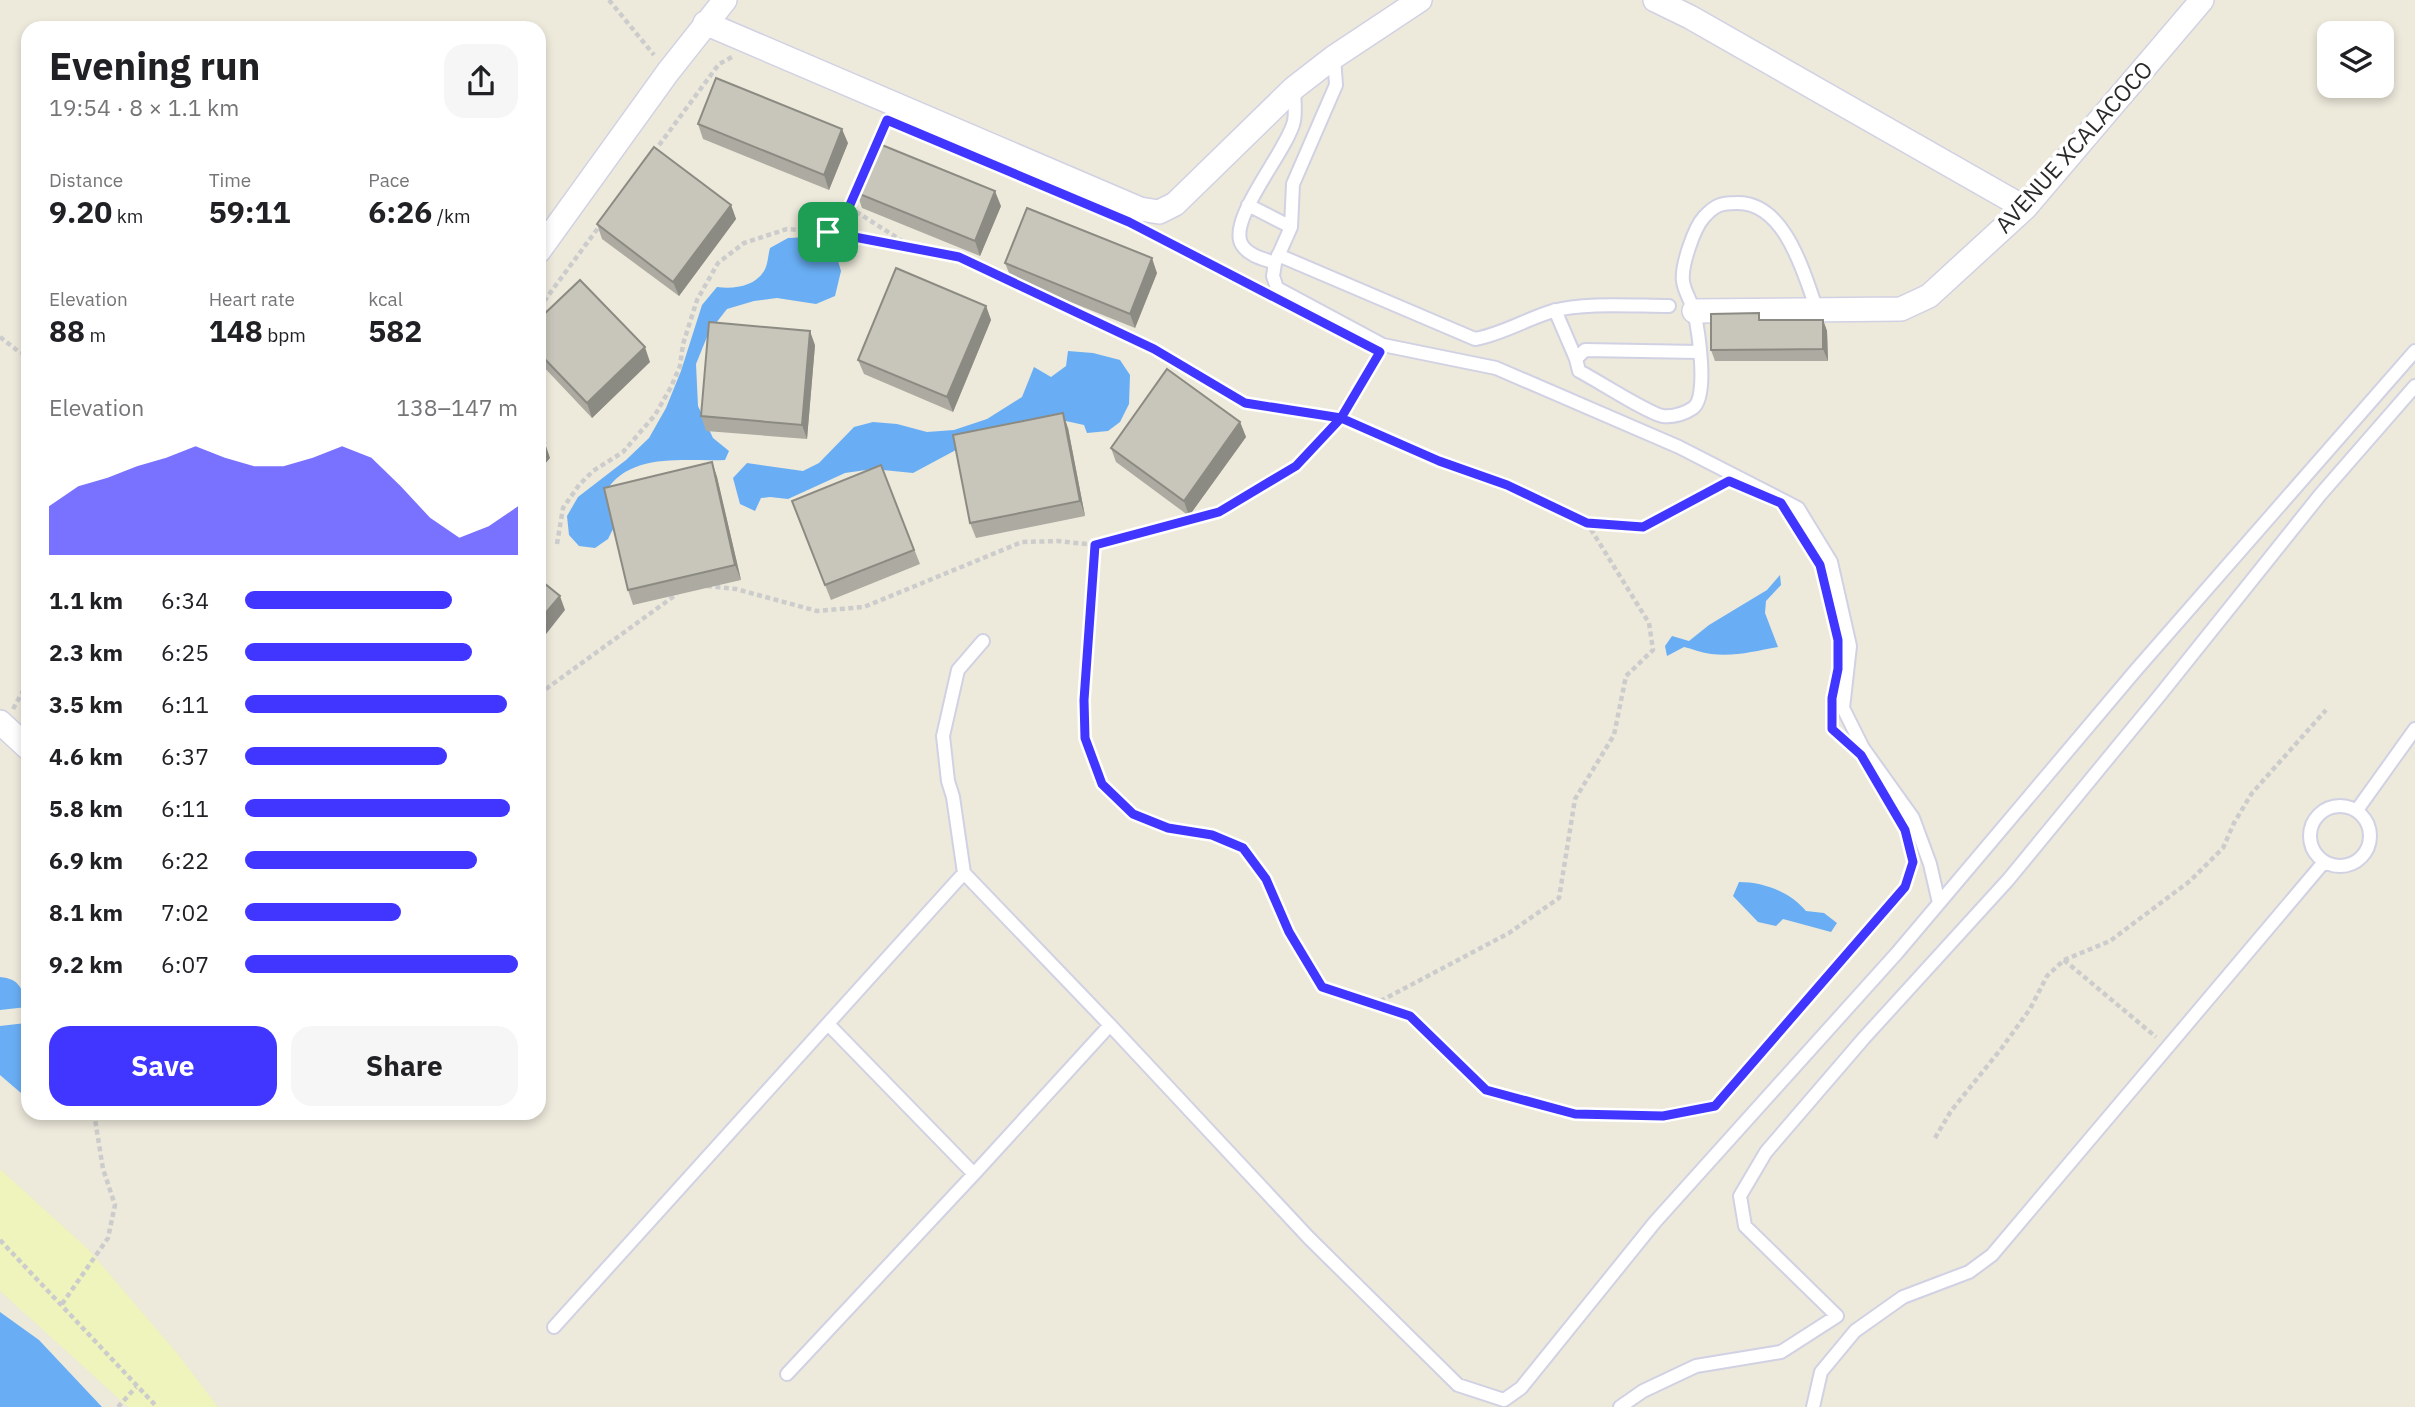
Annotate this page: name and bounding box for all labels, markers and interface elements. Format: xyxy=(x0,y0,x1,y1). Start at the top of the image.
map controls xyxy=(2317,21,2394,98)
button: layers xyxy=(2317,21,2394,98)
text: Evening run xyxy=(49,41,260,90)
button: share xyxy=(444,44,518,118)
street label: AVENUE XCALACOCO xyxy=(1988,54,2159,239)
text: 19:54 · 8 × 1.1 km xyxy=(49,92,239,122)
text: Distance xyxy=(49,168,123,192)
text: Time xyxy=(209,168,251,192)
text: Pace xyxy=(368,168,410,192)
text: 9.20 xyxy=(49,192,112,231)
text: 59:11 xyxy=(209,192,291,231)
text: 6:26 xyxy=(368,192,432,231)
pin xyxy=(798,202,858,262)
text: km xyxy=(112,204,143,228)
text: /km xyxy=(432,204,471,228)
icon: arrive xyxy=(809,213,847,251)
text: Elevation xyxy=(49,287,128,311)
text: Heart rate xyxy=(209,287,295,311)
text: kcal xyxy=(368,287,403,311)
text: 88 xyxy=(49,311,85,350)
text: 148 xyxy=(209,311,263,350)
text: 582 xyxy=(368,311,422,350)
text: m xyxy=(85,323,106,347)
text: bpm xyxy=(263,323,306,347)
text: Elevation xyxy=(49,392,144,422)
text: 138–147 m xyxy=(396,392,518,422)
text: 1.1 km xyxy=(49,585,123,615)
text: 6:34 xyxy=(161,585,209,615)
text: 2.3 km xyxy=(49,637,123,667)
text: 6:25 xyxy=(161,637,209,667)
text: 3.5 km xyxy=(49,689,123,719)
text: 6:11 xyxy=(161,689,209,719)
text: 4.6 km xyxy=(49,741,123,771)
text: 6:37 xyxy=(161,741,209,771)
text: 5.8 km xyxy=(49,793,123,823)
text: 6:11 xyxy=(161,793,209,823)
text: 6.9 km xyxy=(49,845,123,875)
text: 6:22 xyxy=(161,845,209,875)
text: 8.1 km xyxy=(49,897,123,927)
text: 7:02 xyxy=(161,897,209,927)
text: 9.2 km xyxy=(49,949,123,979)
text: 6:07 xyxy=(161,949,209,979)
button: Save xyxy=(49,1026,277,1106)
button: Share xyxy=(291,1026,518,1106)

